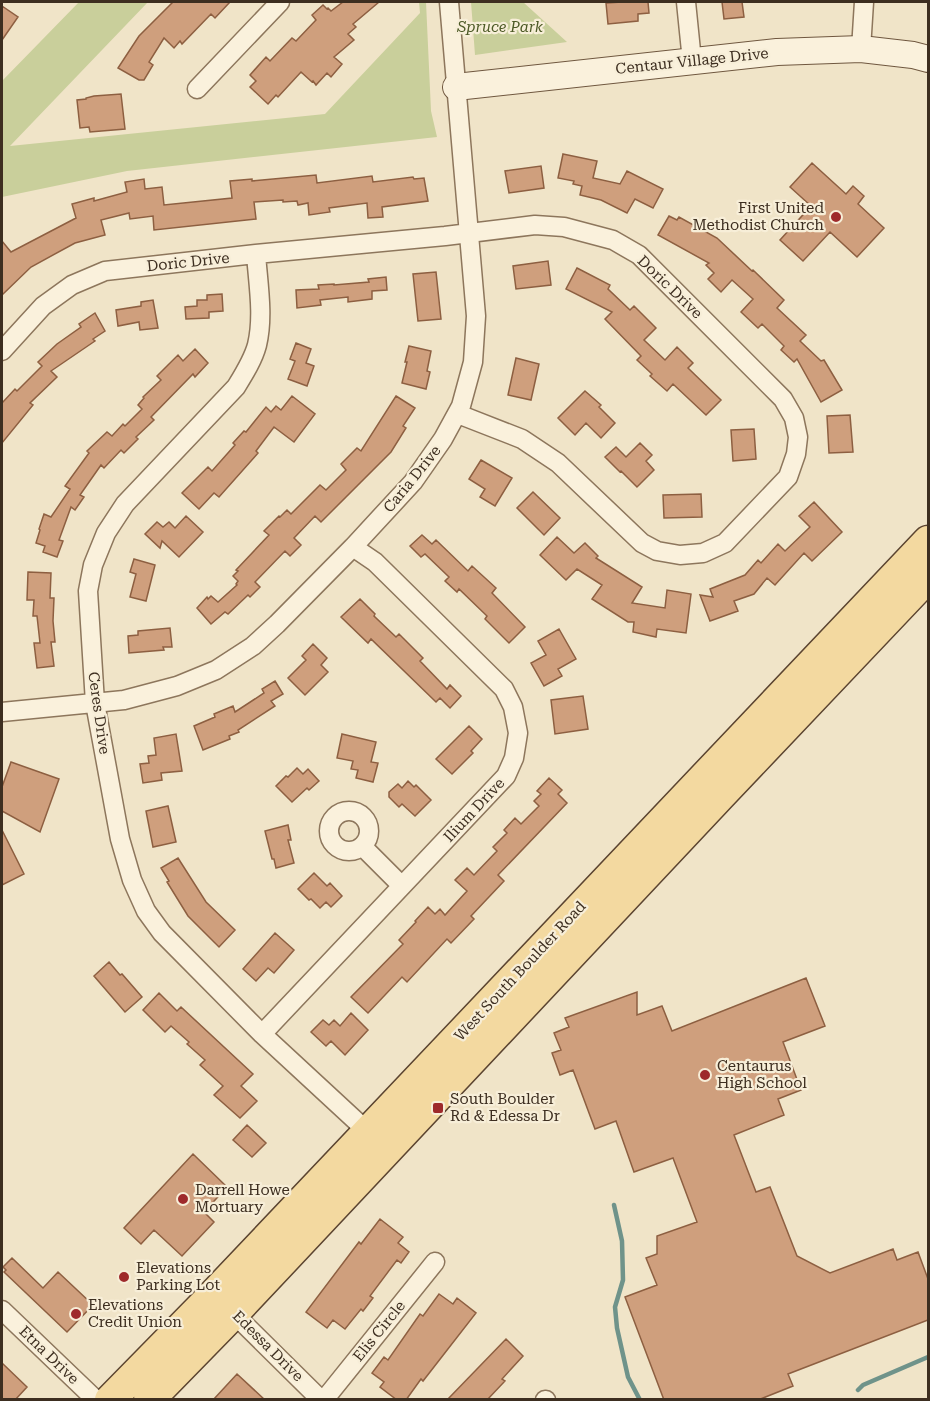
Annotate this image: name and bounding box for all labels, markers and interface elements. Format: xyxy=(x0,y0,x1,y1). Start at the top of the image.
park label: Spruce Park xyxy=(456,18,544,36)
street label: Centaur Village Drive xyxy=(615,44,769,78)
place label: First United Methodist Church xyxy=(692,199,824,234)
marker: First United Methodist Church xyxy=(829,210,843,224)
street label: Doric Drive xyxy=(146,249,230,275)
street label: Doric Drive xyxy=(634,252,706,322)
street label: Caria Drive xyxy=(380,442,444,516)
street label: Ceres Drive xyxy=(84,670,114,756)
street label: Ilium Drive xyxy=(440,774,508,846)
street label: West South Boulder Road xyxy=(450,897,590,1045)
place label: Centaurus High School xyxy=(717,1057,807,1092)
marker: Centaurus High School xyxy=(698,1068,712,1082)
place label: South Boulder Rd & Edessa Dr xyxy=(450,1090,560,1125)
marker: South Boulder Rd & Edessa Dr xyxy=(431,1101,445,1115)
place label: Darrell Howe Mortuary xyxy=(195,1181,290,1216)
marker: Darrell Howe Mortuary xyxy=(176,1192,190,1206)
place label: Elevations Parking Lot xyxy=(136,1259,220,1294)
marker: Elevations Parking Lot xyxy=(117,1270,131,1284)
place label: Elevations Credit Union xyxy=(88,1296,182,1331)
street label: Elis Circle xyxy=(349,1297,409,1365)
marker: Elevations Credit Union xyxy=(69,1307,83,1321)
street label: Edessa Drive xyxy=(229,1307,307,1385)
street label: Etna Drive xyxy=(15,1322,83,1388)

